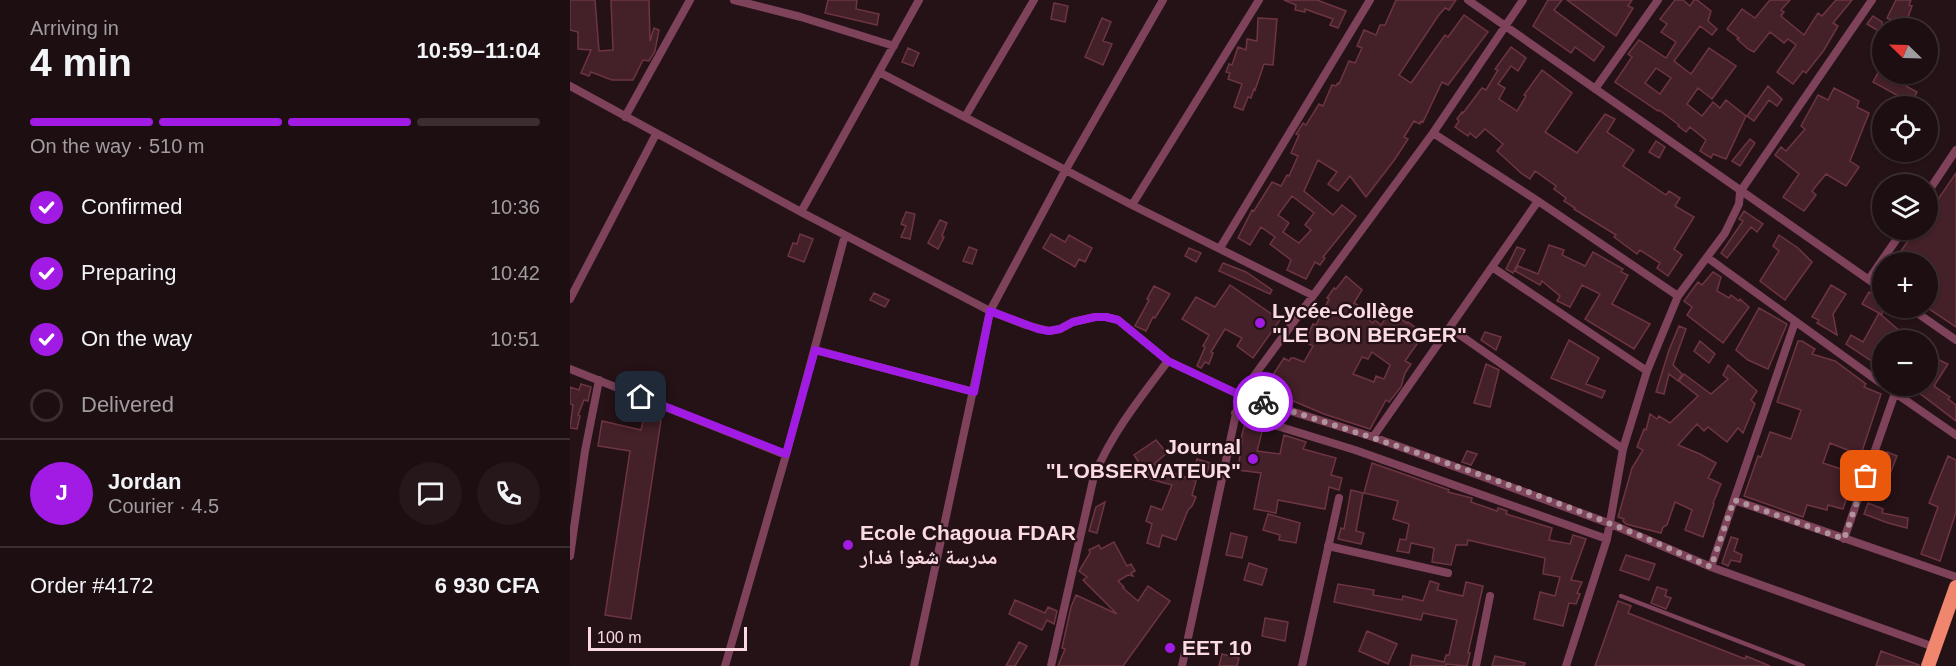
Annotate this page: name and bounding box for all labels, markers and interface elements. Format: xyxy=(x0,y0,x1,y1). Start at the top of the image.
text: Arriving in xyxy=(30,17,119,39)
north arrow xyxy=(1872,18,1938,84)
map controls xyxy=(1872,18,1938,396)
text: 10:59–11:04 xyxy=(416,38,540,63)
text: 4 min xyxy=(30,41,132,84)
button: locate xyxy=(1872,96,1938,162)
text: On the way · 510 m xyxy=(30,135,205,157)
button: layers xyxy=(1872,174,1938,240)
icon: check xyxy=(30,191,63,224)
text: Confirmed xyxy=(81,194,182,219)
text: 10:36 xyxy=(490,196,540,218)
button: + xyxy=(1872,252,1938,318)
icon: check xyxy=(30,257,63,290)
text: Preparing xyxy=(81,260,176,285)
text: 10:42 xyxy=(490,262,540,284)
place label: Lycée-Collège "LE BON BERGER" xyxy=(1272,299,1467,346)
marker: Lycée-Collège "LE BON BERGER" xyxy=(1253,316,1267,330)
icon: check xyxy=(30,323,63,356)
text: On the way xyxy=(81,326,192,351)
text: 10:51 xyxy=(490,328,540,350)
button: − xyxy=(1872,330,1938,396)
pin xyxy=(615,371,666,422)
courier xyxy=(1233,372,1293,432)
icon: home xyxy=(624,380,657,413)
icon: bike xyxy=(1247,386,1280,419)
text: Delivered xyxy=(81,392,174,417)
place label: Journal "L'OBSERVATEUR" xyxy=(1046,435,1241,482)
pin xyxy=(1840,450,1891,501)
marker: Journal "L'OBSERVATEUR" xyxy=(1246,452,1260,466)
icon: bag xyxy=(1849,459,1882,492)
button: chat xyxy=(399,462,462,525)
button: phone xyxy=(477,462,540,525)
text: Jordan xyxy=(108,469,181,494)
text: J xyxy=(55,480,68,505)
text: Courier · 4.5 xyxy=(108,495,219,517)
place label: Ecole Chagoua FDAR مدرسة شغوا فدار xyxy=(859,521,1076,569)
marker: Ecole Chagoua FDAR مدرسة شغوا فدار xyxy=(841,538,855,552)
text: Order #4172 xyxy=(30,573,154,598)
text: 6 930 CFA xyxy=(435,573,540,598)
scale bar xyxy=(588,624,747,652)
text: 100 m xyxy=(597,629,641,646)
place label: EET 10 xyxy=(1182,636,1252,659)
marker: EET 10 xyxy=(1163,641,1177,655)

